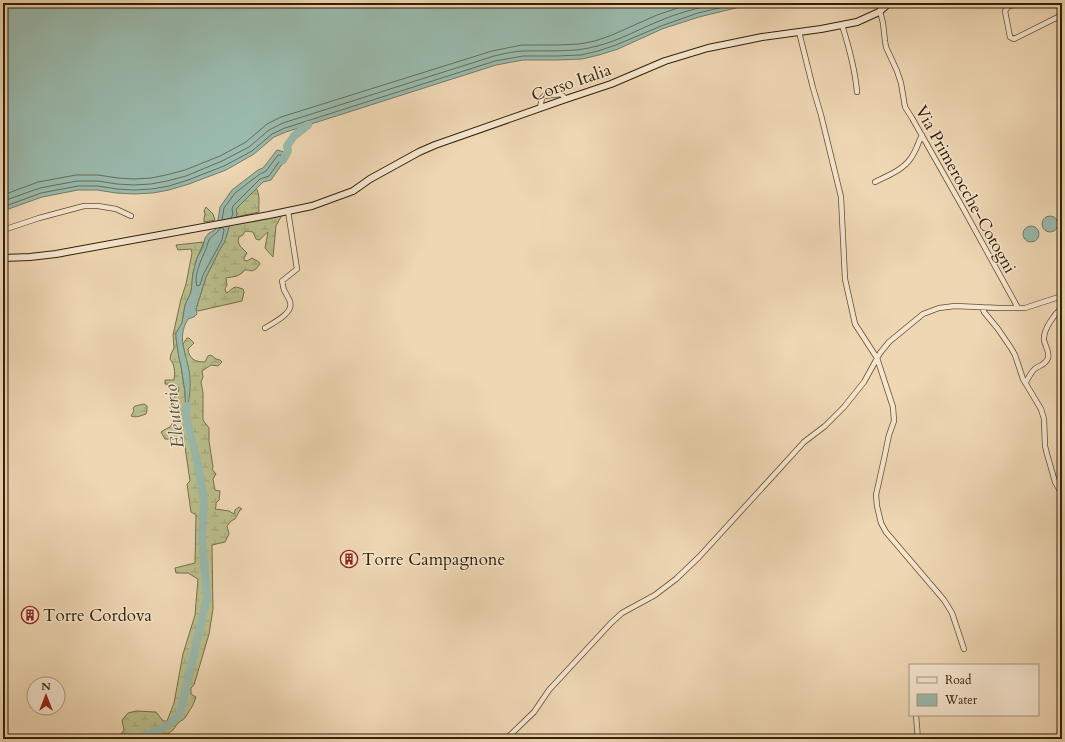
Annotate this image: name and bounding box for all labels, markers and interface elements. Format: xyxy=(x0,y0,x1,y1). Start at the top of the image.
street label: Corso Italia xyxy=(528,58,615,107)
street label: Via Primerocche-Cotogni xyxy=(910,101,1021,277)
water label: Eleuterio xyxy=(158,383,191,449)
place label: Torre Campagnone xyxy=(362,548,505,571)
building icon: Torre Campagnone xyxy=(339,549,359,569)
place label: Torre Cordova xyxy=(43,604,153,627)
building icon: Torre Cordova xyxy=(20,605,40,625)
legend xyxy=(909,664,1039,716)
text: Road xyxy=(945,672,972,688)
north arrow xyxy=(26,676,66,716)
text: N xyxy=(41,679,51,694)
text: Water xyxy=(944,692,978,708)

